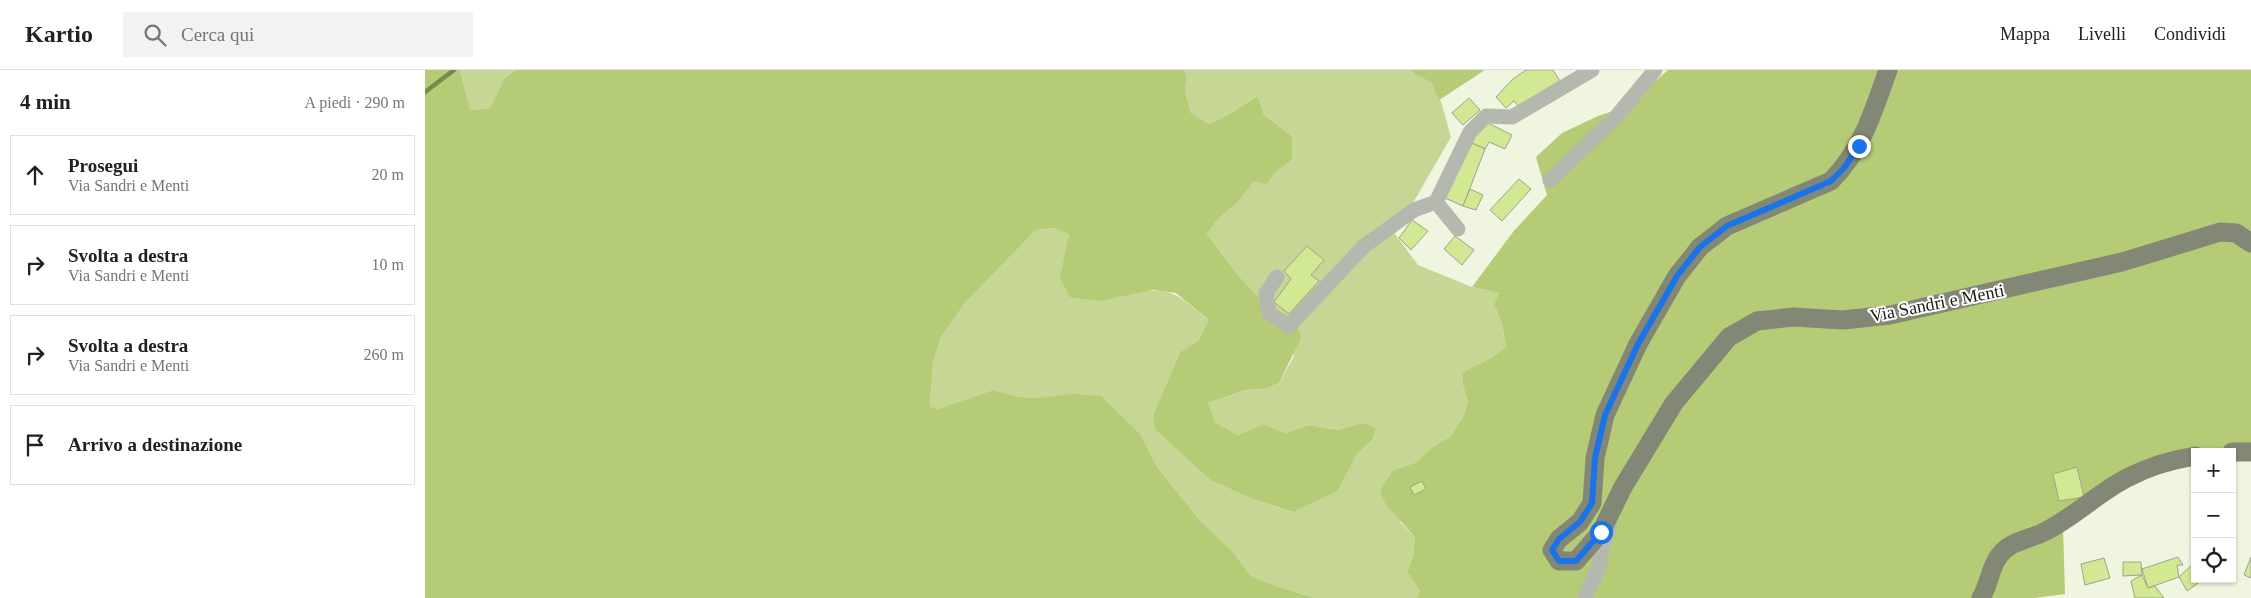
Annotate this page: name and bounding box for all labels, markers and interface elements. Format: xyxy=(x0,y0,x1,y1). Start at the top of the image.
search box xyxy=(123,12,473,57)
text: Kartio xyxy=(25,21,93,47)
icon: search xyxy=(141,21,169,49)
text: Cerca qui xyxy=(181,24,254,45)
text: Mappa xyxy=(2000,24,2050,44)
text: Livelli xyxy=(2078,24,2126,44)
text: Condividi xyxy=(2154,24,2226,44)
text: 4 min xyxy=(20,90,71,114)
text: A piedi · 290 m xyxy=(305,94,405,111)
route end xyxy=(1848,135,1871,158)
text: Prosegui xyxy=(68,155,138,176)
icon: ahead xyxy=(21,161,49,189)
text: 20 m xyxy=(372,166,404,183)
text: Via Sandri e Menti xyxy=(68,177,189,194)
text: Svolta a destra xyxy=(68,245,188,266)
icon: right xyxy=(21,251,49,279)
text: 10 m xyxy=(372,256,404,273)
text: Via Sandri e Menti xyxy=(68,267,189,284)
street label: Via Sandri e Menti xyxy=(1868,280,2006,326)
text: Svolta a destra xyxy=(68,335,188,356)
icon: right xyxy=(21,341,49,369)
text: 260 m xyxy=(364,346,404,363)
text: Via Sandri e Menti xyxy=(68,357,189,374)
icon: arrive xyxy=(21,431,49,459)
text: Arrivo a destinazione xyxy=(68,434,242,455)
map controls xyxy=(2191,448,2236,583)
button: + xyxy=(2191,448,2236,493)
button: − xyxy=(2191,493,2236,538)
route start xyxy=(1590,521,1613,544)
button: locate xyxy=(2191,538,2236,583)

